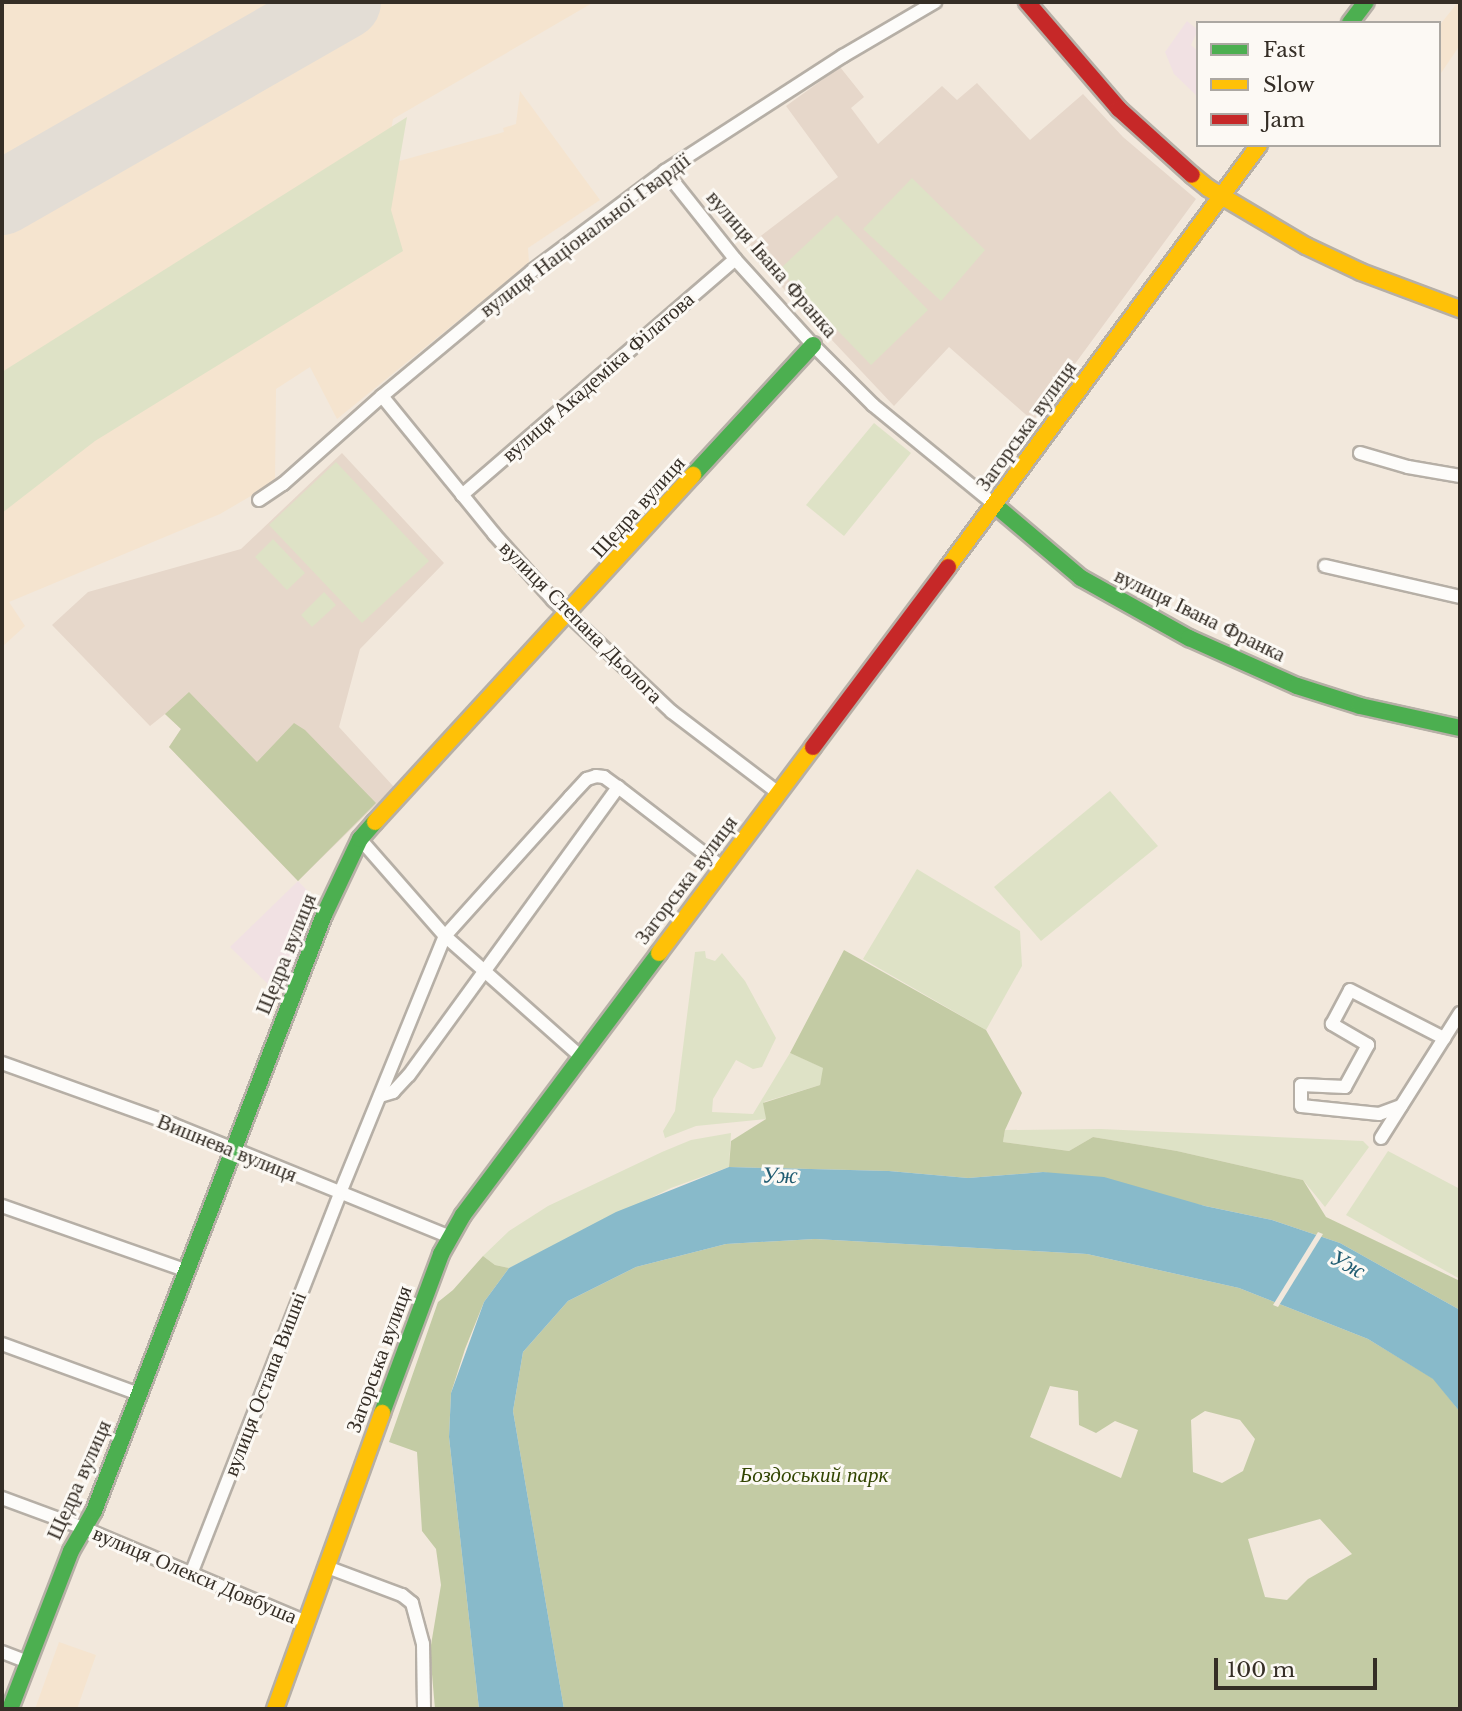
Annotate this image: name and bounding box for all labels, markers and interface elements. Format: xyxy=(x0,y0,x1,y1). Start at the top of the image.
legend xyxy=(1196,21,1441,147)
text: Fast xyxy=(1263,37,1305,63)
text: Slow xyxy=(1263,72,1315,98)
text: Jam xyxy=(1263,107,1305,133)
street label: вулиця Національної Гвардії xyxy=(475,148,695,322)
street label: вулиця Івана Франка xyxy=(701,185,843,343)
street label: вулиця Академіка Філатова xyxy=(497,287,699,467)
street label: Загорська вулиця xyxy=(970,356,1082,496)
street label: Щедра вулиця xyxy=(586,451,690,563)
street label: вулиця Степана Дьолога xyxy=(494,535,668,709)
street label: вулиця Івана Франка xyxy=(1111,563,1289,667)
street label: Загорська вулиця xyxy=(629,811,743,949)
street label: Щедра вулиця xyxy=(250,890,322,1018)
street label: Вишнева вулиця xyxy=(154,1109,300,1187)
water label: Уж xyxy=(762,1161,798,1189)
water label: Уж xyxy=(1326,1243,1370,1285)
street label: Загорська вулиця xyxy=(341,1282,417,1436)
street label: вулиця Остапа Вишні xyxy=(218,1288,312,1480)
street label: Щедра вулиця xyxy=(41,1416,117,1544)
park label: Боздоський парк xyxy=(740,1462,888,1488)
street label: вулиця Олекси Довбуша xyxy=(89,1521,301,1629)
scale bar xyxy=(1217,1644,1380,1688)
text: 100 m xyxy=(1227,1657,1295,1683)

